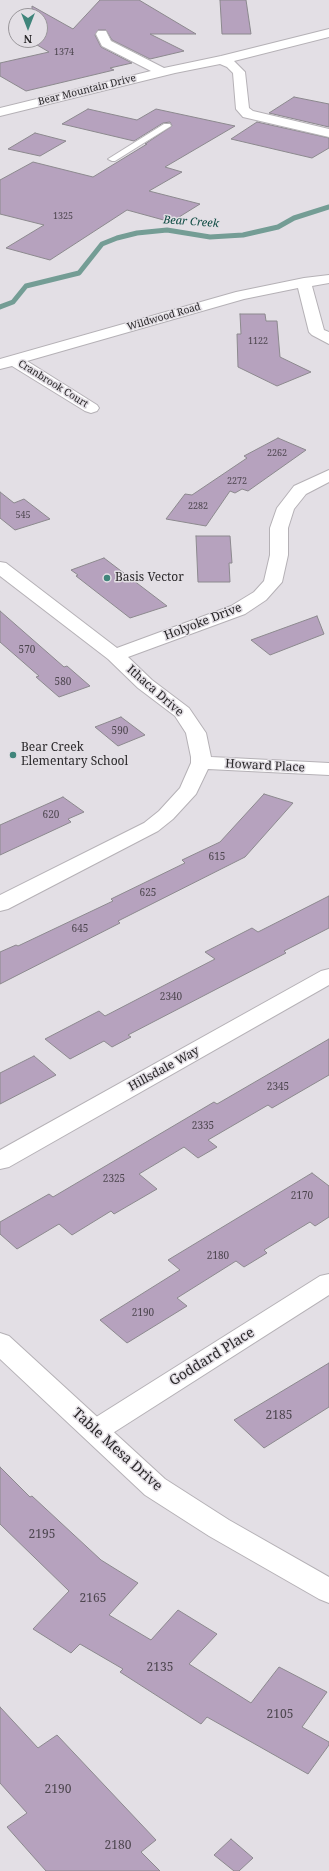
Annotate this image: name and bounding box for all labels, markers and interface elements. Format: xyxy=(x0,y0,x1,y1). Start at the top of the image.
north arrow xyxy=(8,8,48,48)
text: N xyxy=(24,32,32,47)
house number: 1374 xyxy=(54,47,74,57)
street label: Bear Mountain Drive xyxy=(37,72,137,108)
house number: 1325 xyxy=(53,211,73,221)
water label: Bear Creek xyxy=(163,213,219,231)
street label: Wildwood Road xyxy=(126,301,202,333)
house number: 1122 xyxy=(248,336,268,346)
street label: Cranbrook Court xyxy=(16,358,90,410)
house number: 2262 xyxy=(267,448,287,458)
house number: 2272 xyxy=(227,476,247,486)
house number: 2282 xyxy=(188,501,208,511)
house number: 545 xyxy=(15,510,31,520)
place label: Basis Vector xyxy=(115,571,184,585)
marker: Basis Vector xyxy=(102,573,112,583)
street label: Holyoke Drive xyxy=(162,601,244,643)
house number: 570 xyxy=(19,644,35,656)
street label: Ithaca Drive xyxy=(124,662,186,720)
house number: 580 xyxy=(55,676,71,688)
house number: 590 xyxy=(112,725,128,737)
place label: Bear Creek Elementary School xyxy=(21,741,128,769)
marker: Bear Creek Elementary School xyxy=(8,750,18,760)
street label: Howard Place xyxy=(225,757,305,775)
house number: 620 xyxy=(43,809,59,821)
house number: 615 xyxy=(209,851,225,863)
house number: 625 xyxy=(140,887,156,899)
house number: 645 xyxy=(72,923,88,935)
house number: 2340 xyxy=(160,991,182,1003)
street label: Hillsdale Way xyxy=(126,1044,202,1094)
house number: 2345 xyxy=(267,1081,289,1093)
house number: 2335 xyxy=(192,1120,214,1132)
house number: 2325 xyxy=(103,1173,125,1185)
house number: 2170 xyxy=(291,1190,313,1202)
house number: 2180 xyxy=(207,1250,229,1262)
house number: 2190 xyxy=(132,1307,154,1319)
street label: Goddard Place xyxy=(166,1324,258,1390)
street label: Table Mesa Drive xyxy=(68,1405,166,1495)
house number: 2185 xyxy=(266,1409,292,1423)
house number: 2195 xyxy=(29,1528,55,1542)
house number: 2165 xyxy=(80,1592,106,1606)
house number: 2135 xyxy=(147,1661,173,1675)
house number: 2105 xyxy=(267,1708,293,1722)
house number: 2190 xyxy=(45,1783,71,1797)
house number: 2180 xyxy=(105,1839,131,1853)

